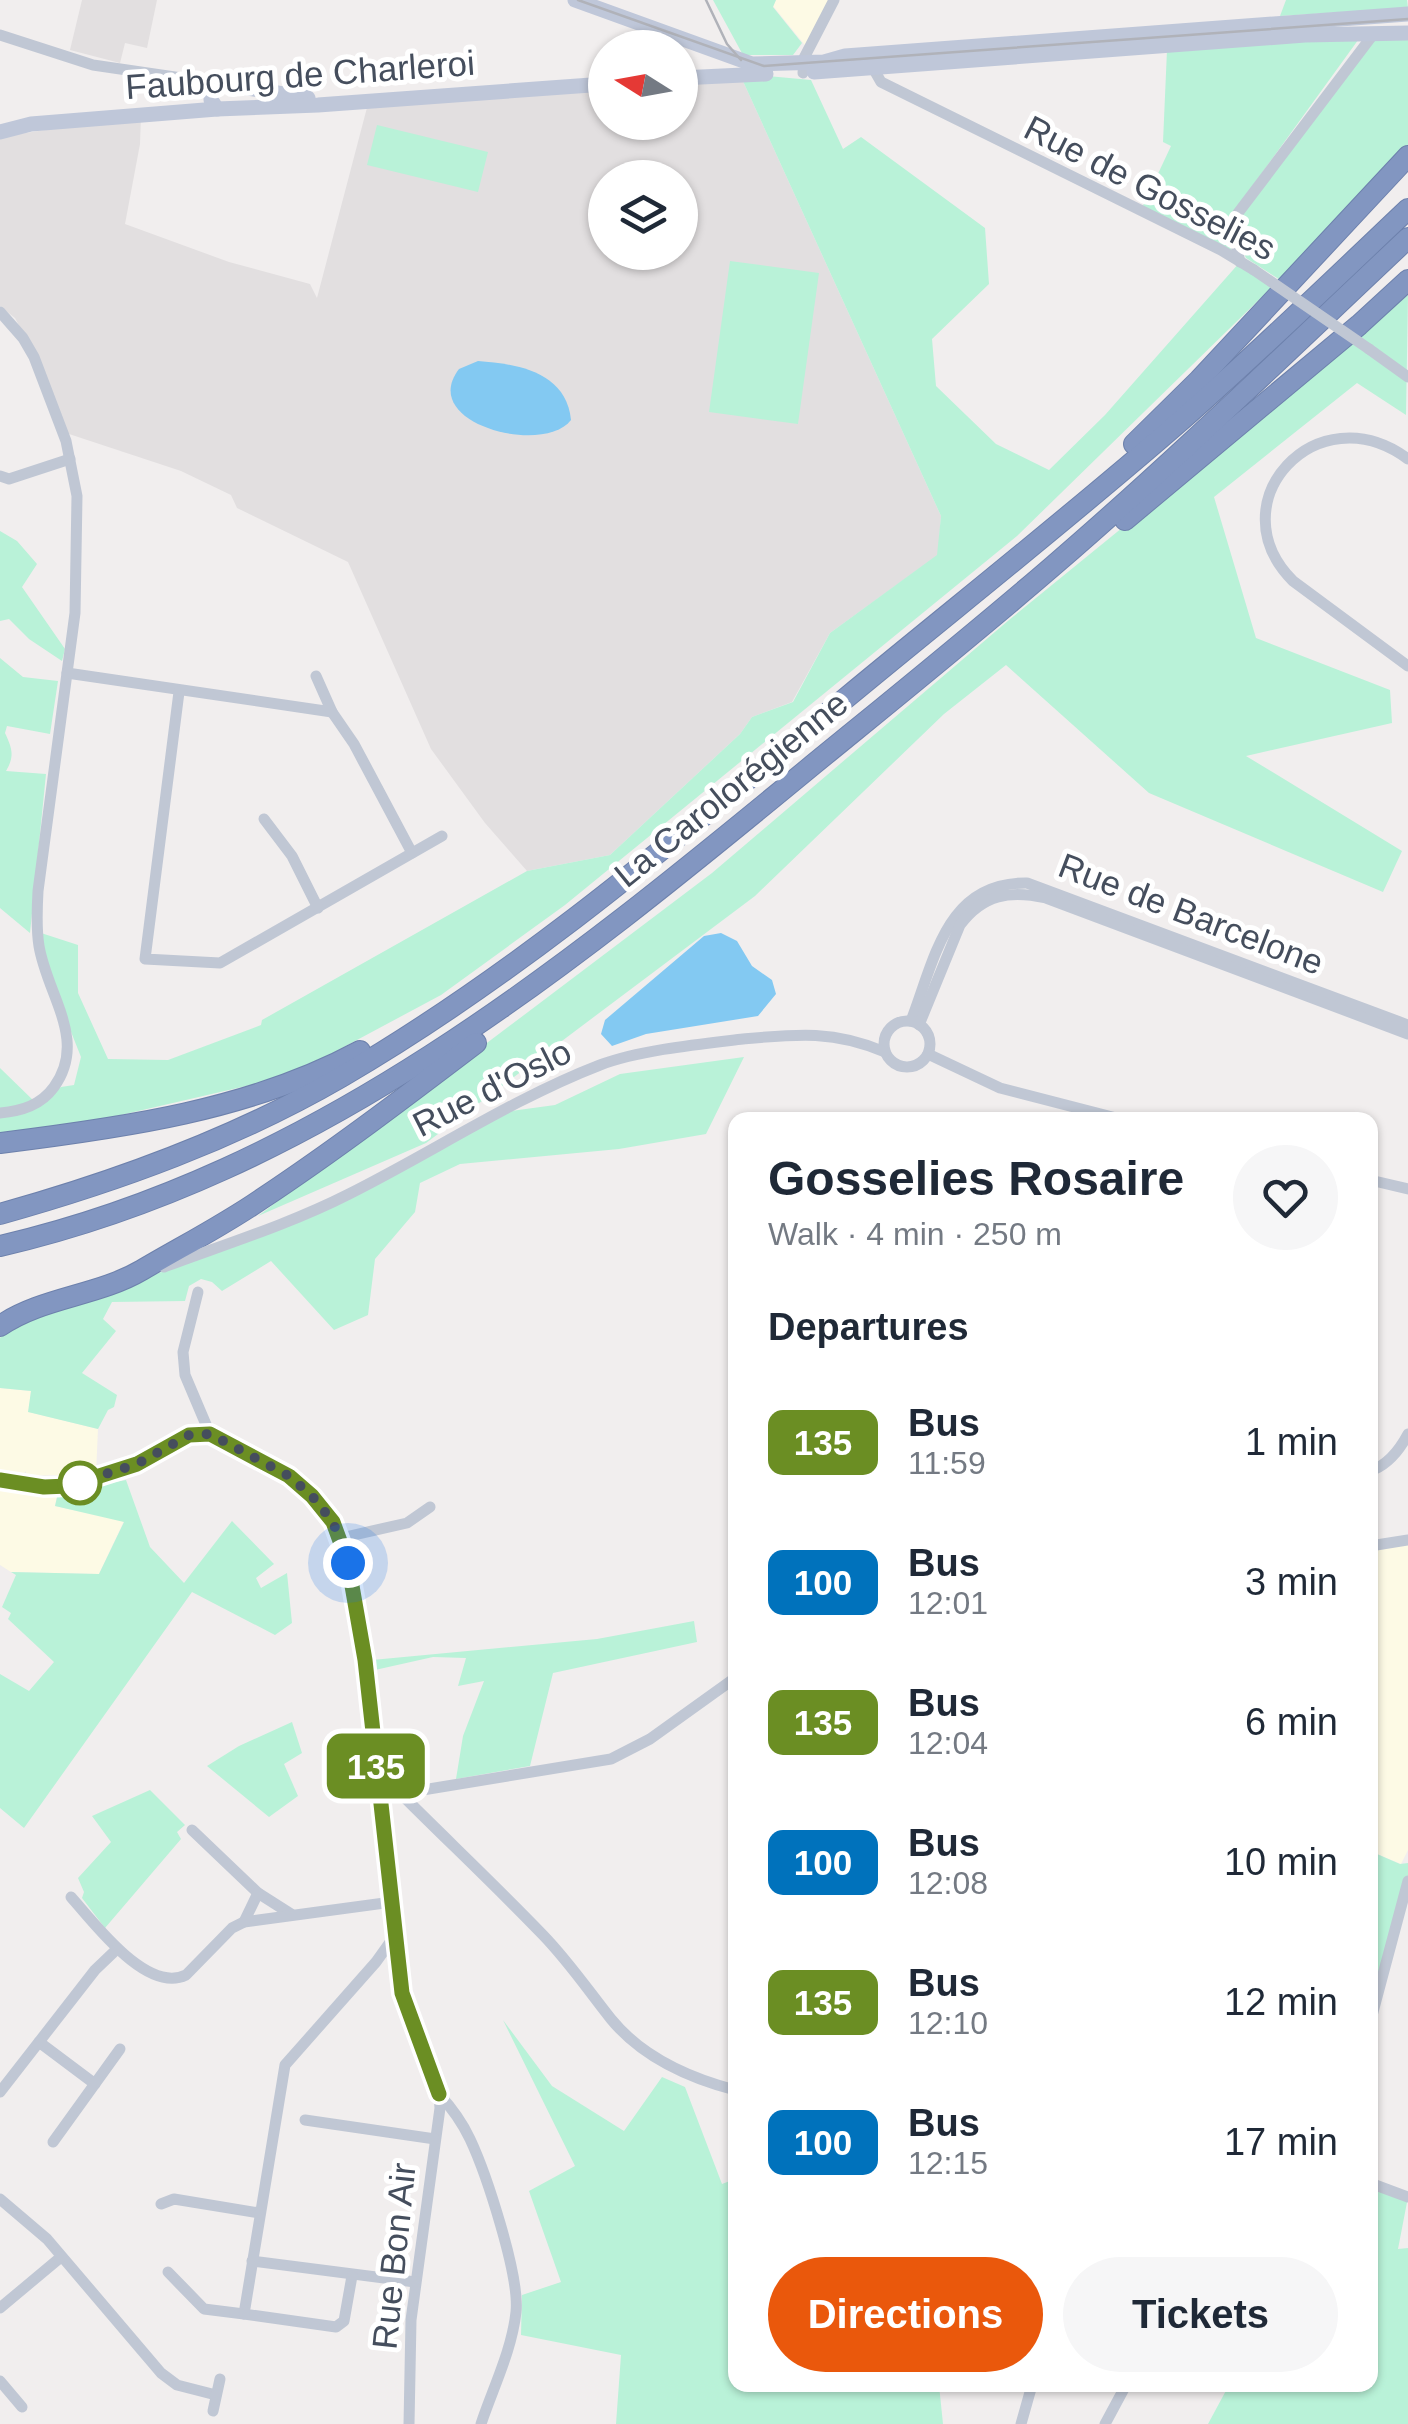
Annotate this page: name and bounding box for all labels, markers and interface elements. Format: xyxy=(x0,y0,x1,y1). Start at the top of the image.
north arrow xyxy=(588,30,698,140)
map controls xyxy=(588,30,698,270)
street label: Faubourg de Charleroi xyxy=(124,43,476,106)
street label: Rue de Gosselies xyxy=(1018,107,1282,268)
button: layers xyxy=(588,160,698,270)
street label: La Carolorégienne xyxy=(607,683,855,894)
street label: Rue de Barcelone xyxy=(1053,845,1329,982)
street label: Rue d'Oslo xyxy=(406,1031,577,1144)
button: heart xyxy=(1233,1145,1338,1250)
text: Gosselies Rosaire xyxy=(768,1152,1184,1205)
text: Walk · 4 min · 250 m xyxy=(768,1216,1062,1252)
text: Departures xyxy=(768,1306,969,1348)
text: Bus xyxy=(908,1402,980,1444)
text: 1 min xyxy=(1245,1421,1338,1463)
text: 135 xyxy=(794,1423,852,1462)
text: 11:59 xyxy=(908,1445,986,1481)
unlabelled marker xyxy=(59,1462,101,1504)
your location xyxy=(323,1538,373,1588)
text: Bus xyxy=(908,1542,980,1584)
text: 3 min xyxy=(1245,1561,1338,1603)
text: 100 xyxy=(794,1563,852,1602)
text: 12:01 xyxy=(908,1585,988,1621)
text: Bus xyxy=(908,1682,980,1724)
text: 6 min xyxy=(1245,1701,1338,1743)
text: 135 xyxy=(794,1703,852,1742)
text: 12:04 xyxy=(908,1725,988,1761)
line badge: 135 xyxy=(318,1734,434,1798)
text: 135 xyxy=(347,1747,405,1786)
text: Bus xyxy=(908,1822,980,1864)
text: 10 min xyxy=(1224,1841,1338,1883)
text: 100 xyxy=(794,1843,852,1882)
text: 12:08 xyxy=(908,1865,988,1901)
text: Bus xyxy=(908,1962,980,2004)
text: 12 min xyxy=(1224,1981,1338,2023)
text: 135 xyxy=(794,1983,852,2022)
text: 12:10 xyxy=(908,2005,988,2041)
text: Bus xyxy=(908,2102,980,2144)
text: 17 min xyxy=(1224,2121,1338,2163)
text: 100 xyxy=(794,2123,852,2162)
text: 12:15 xyxy=(908,2145,988,2181)
street label: Rue Bon Air xyxy=(364,2161,423,2351)
button: Directions xyxy=(768,2257,1043,2372)
button: Tickets xyxy=(1063,2257,1338,2372)

